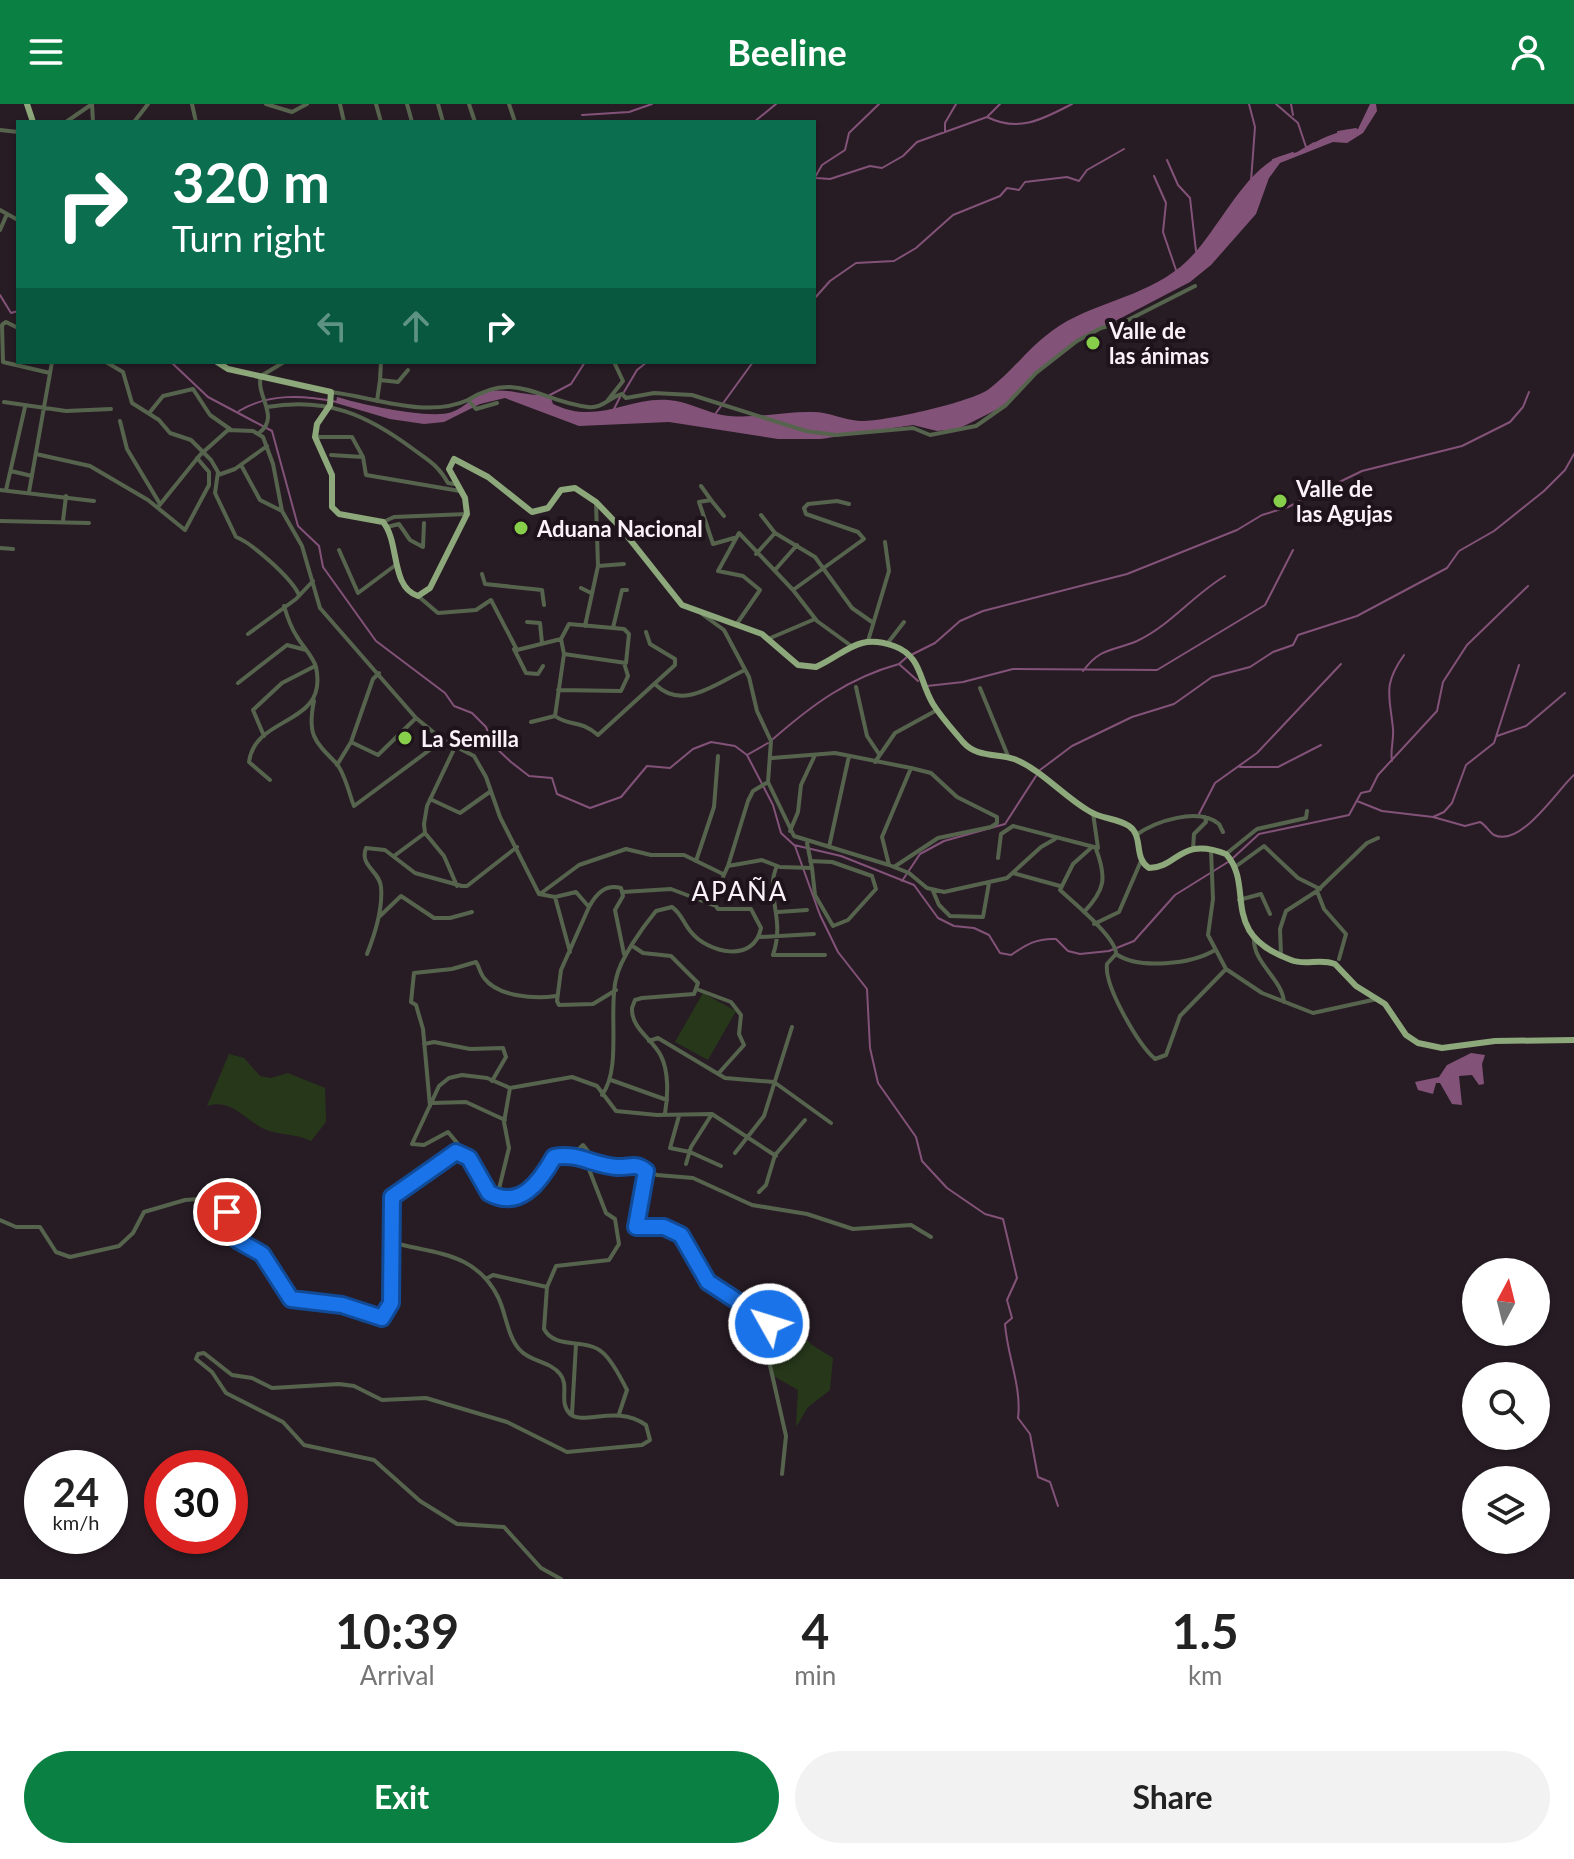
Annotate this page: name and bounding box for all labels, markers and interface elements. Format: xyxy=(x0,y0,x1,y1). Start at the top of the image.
icon: menu xyxy=(24,30,68,74)
text: Beeline xyxy=(727,30,847,74)
icon: person xyxy=(1506,30,1550,74)
text: 320 m xyxy=(172,148,330,215)
icon: right xyxy=(40,152,144,256)
text: Turn right xyxy=(172,216,325,260)
icon: left xyxy=(310,304,354,348)
icon: ahead xyxy=(394,304,438,348)
icon: right xyxy=(478,304,522,348)
place label: Valle de las ánimas xyxy=(1108,317,1209,369)
marker: Valle de las ánimas xyxy=(1084,334,1102,352)
place label: Valle de las Agujas xyxy=(1295,475,1393,527)
marker: Valle de las Agujas xyxy=(1271,492,1289,510)
place label: Aduana Nacional xyxy=(536,515,703,542)
marker: Aduana Nacional xyxy=(512,519,530,537)
place label: La Semilla xyxy=(421,725,519,752)
marker: La Semilla xyxy=(396,729,414,747)
district label: APAÑA xyxy=(692,875,788,907)
pin xyxy=(193,1178,261,1246)
icon: arrive xyxy=(205,1190,249,1234)
north arrow xyxy=(1462,1258,1550,1346)
map controls xyxy=(1462,1258,1550,1554)
position arrow xyxy=(727,1282,811,1366)
button: search xyxy=(1462,1362,1550,1450)
speed limit sign: 30 xyxy=(144,1450,248,1554)
button: layers xyxy=(1462,1466,1550,1554)
text: 24 xyxy=(53,1468,99,1516)
text: km/h xyxy=(53,1510,99,1534)
text: 10:39 xyxy=(335,1602,459,1659)
text: 4 xyxy=(801,1602,829,1659)
text: 1.5 xyxy=(1172,1602,1239,1659)
text: Arrival xyxy=(360,1659,435,1691)
text: min xyxy=(794,1659,836,1691)
text: km xyxy=(1188,1659,1222,1691)
button: Exit xyxy=(24,1751,779,1843)
button: Share xyxy=(795,1751,1550,1843)

